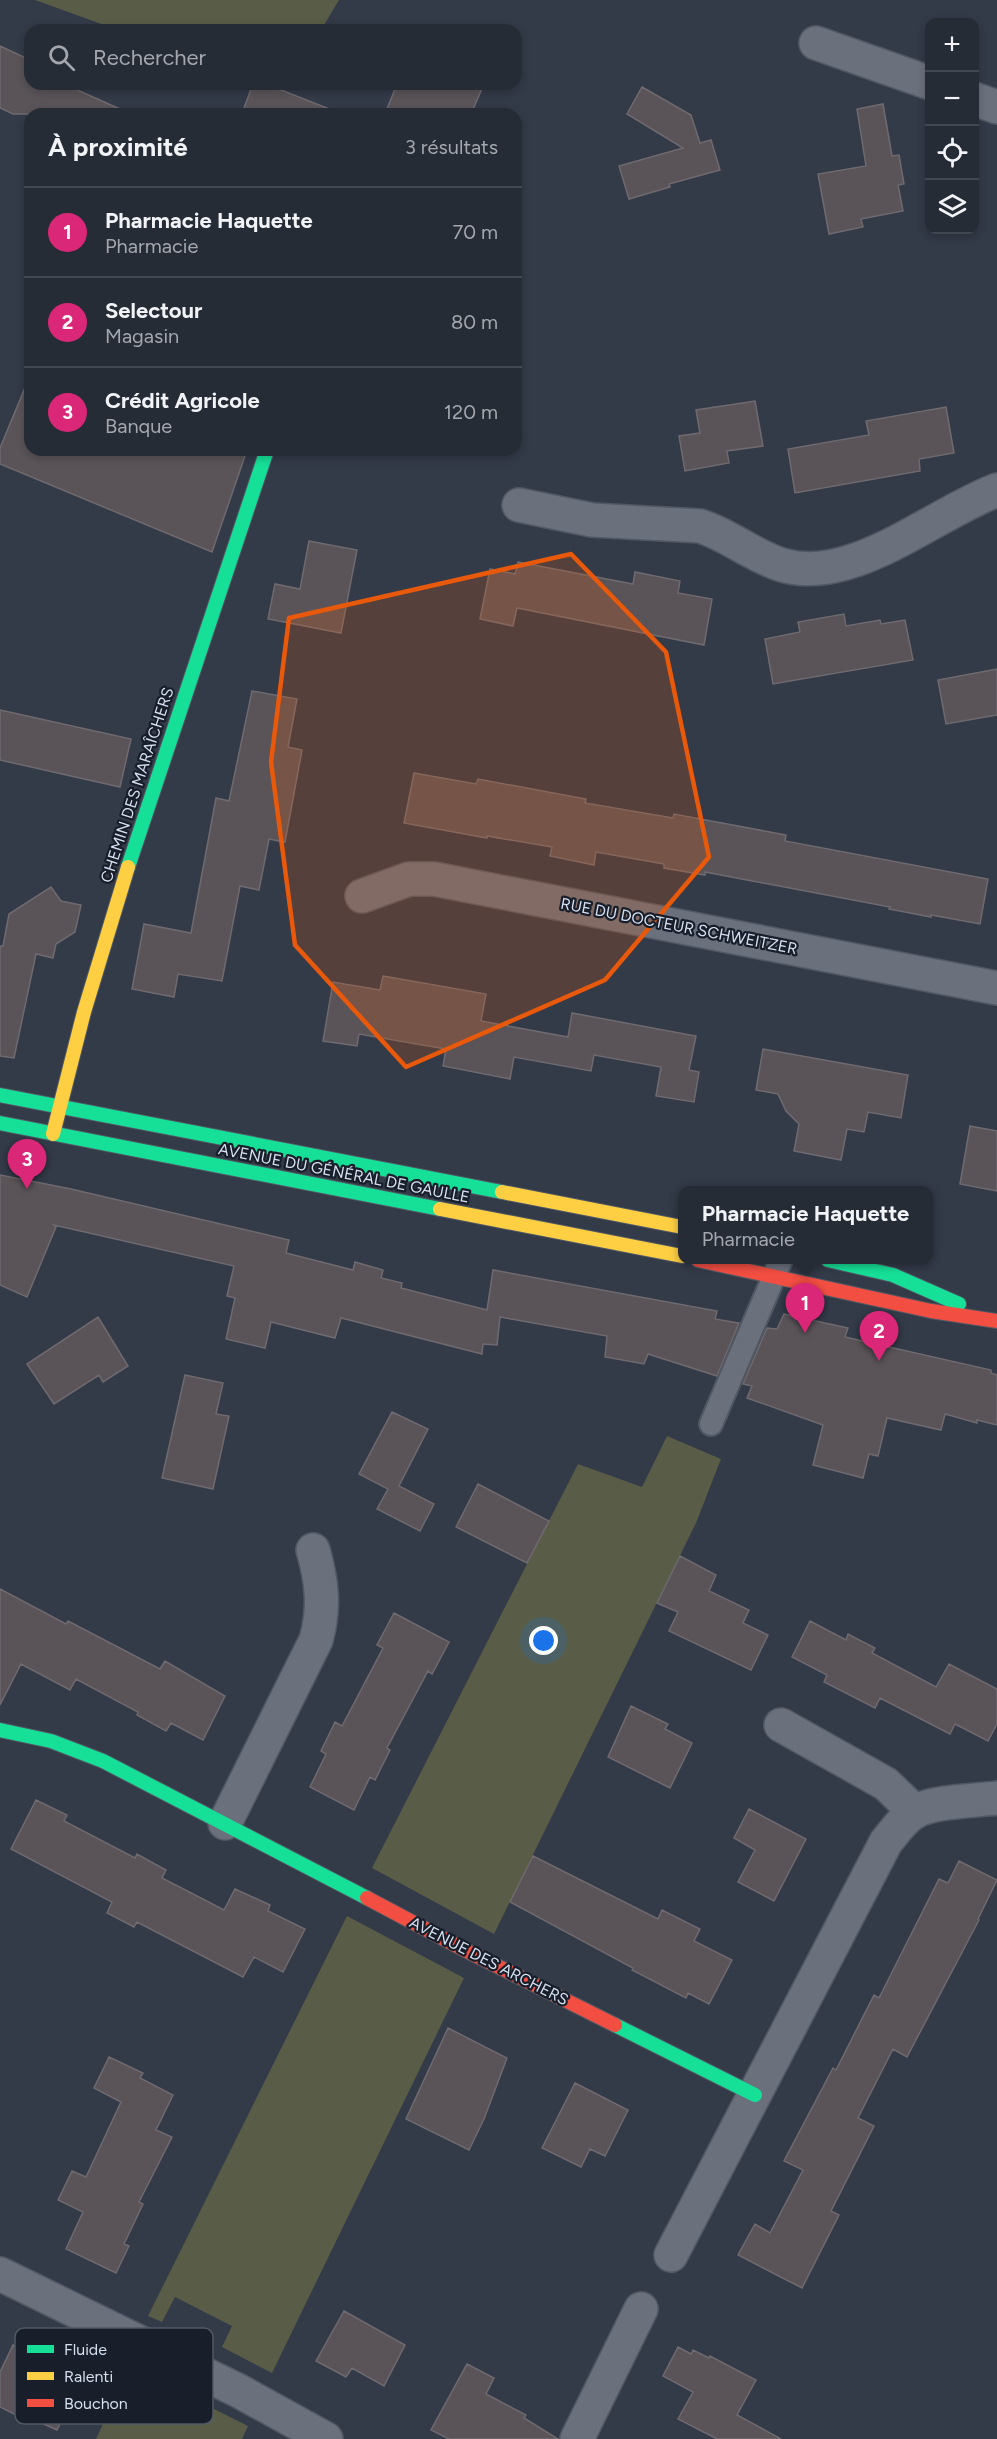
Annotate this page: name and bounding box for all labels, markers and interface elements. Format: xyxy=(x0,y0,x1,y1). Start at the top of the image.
map controls xyxy=(925,18,979,234)
button: + xyxy=(925,18,979,72)
search box xyxy=(24,24,522,90)
icon: search xyxy=(45,41,78,74)
text: Rechercher xyxy=(93,44,206,71)
button: − xyxy=(925,72,979,126)
button: locate xyxy=(925,126,979,180)
text: À proximité xyxy=(48,131,188,163)
text: 3 résultats xyxy=(405,135,498,159)
button: layers xyxy=(925,180,979,234)
text: Pharmacie Haquette xyxy=(105,207,313,234)
text: 1 xyxy=(63,220,72,244)
text: 70 m xyxy=(452,220,498,244)
text: Pharmacie xyxy=(105,234,198,258)
text: Selectour xyxy=(105,297,202,324)
text: 2 xyxy=(62,310,73,334)
text: 80 m xyxy=(451,310,498,334)
text: Magasin xyxy=(105,324,179,348)
text: Crédit Agricole xyxy=(105,387,260,414)
text: 3 xyxy=(62,400,73,424)
text: 120 m xyxy=(444,400,498,424)
text: Banque xyxy=(105,414,172,438)
street label: CHEMIN DES MARAÎCHERS xyxy=(96,685,178,885)
street label: RUE DU DOCTEUR SCHWEITZER xyxy=(559,894,799,958)
street label: AVENUE DU GÉNÉRAL DE GAULLE xyxy=(217,1139,471,1207)
pin: 3 xyxy=(8,1140,46,1189)
popup xyxy=(678,1186,933,1264)
text: Pharmacie Haquette xyxy=(702,1200,909,1227)
text: Pharmacie xyxy=(702,1227,795,1251)
pin: 1 xyxy=(786,1284,824,1333)
pin: 2 xyxy=(860,1312,898,1361)
your location xyxy=(529,1626,558,1655)
street label: AVENUE DES ARCHERS xyxy=(406,1913,572,2009)
legend xyxy=(15,2328,213,2424)
text: Fluide xyxy=(64,2340,107,2359)
text: Ralenti xyxy=(64,2367,113,2386)
text: Bouchon xyxy=(64,2394,128,2413)

